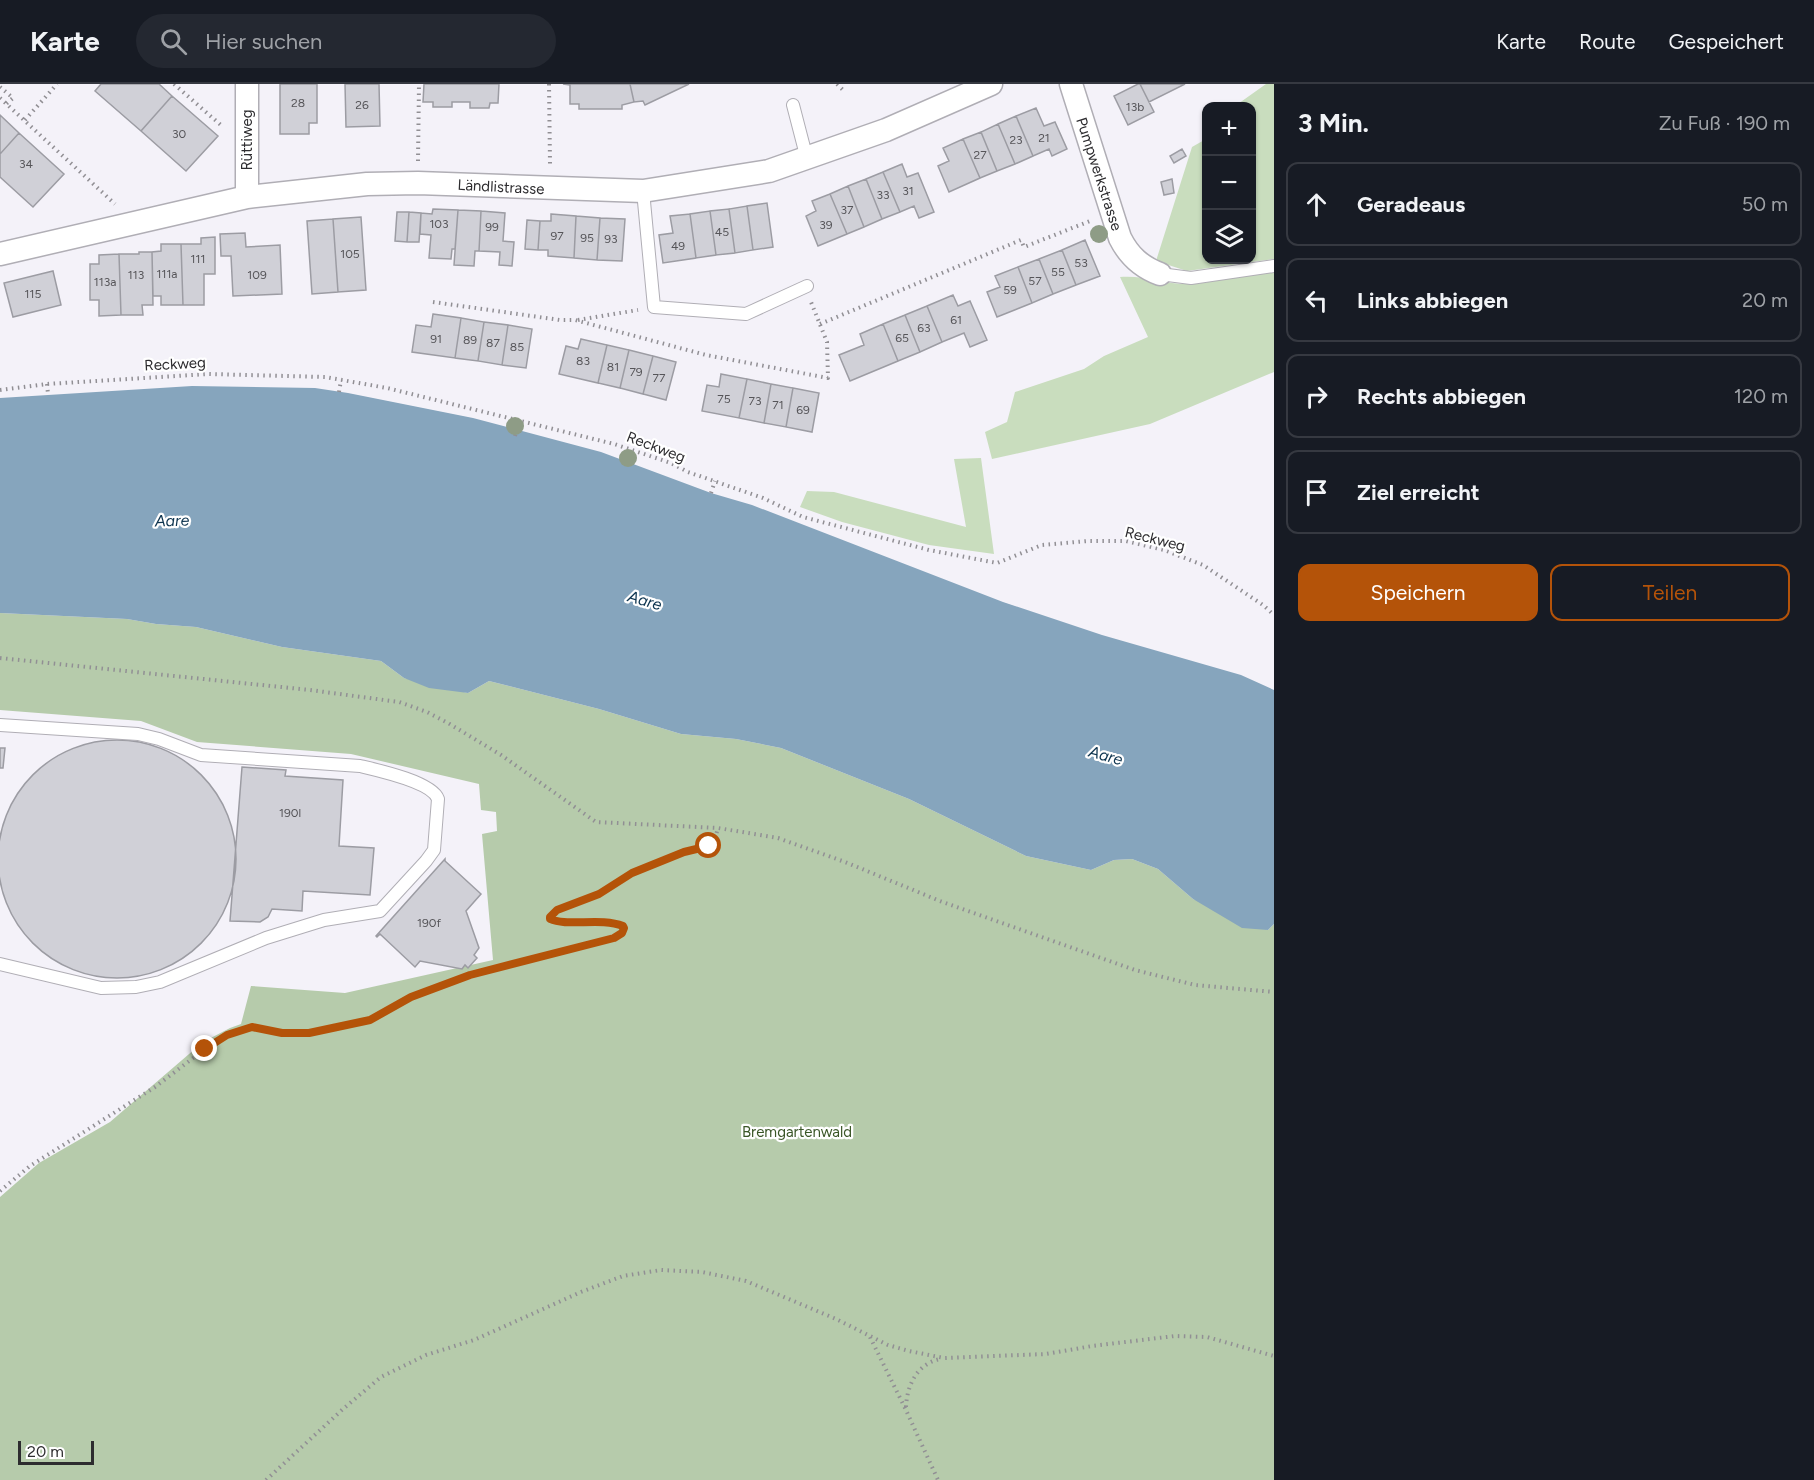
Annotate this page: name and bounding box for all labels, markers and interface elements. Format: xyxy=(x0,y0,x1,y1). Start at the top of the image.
search box xyxy=(136,14,556,68)
text: Karte xyxy=(30,24,100,58)
icon: search xyxy=(157,25,190,58)
text: Hier suchen xyxy=(205,28,322,55)
text: Karte xyxy=(1496,29,1546,54)
text: Route xyxy=(1579,29,1635,54)
text: Gespeichert xyxy=(1668,29,1784,54)
house number: 28 xyxy=(291,96,305,110)
house number: 26 xyxy=(355,98,369,112)
house number: 13b xyxy=(1126,100,1144,114)
map controls xyxy=(1202,102,1256,264)
button: + xyxy=(1202,102,1256,156)
text: 3 Min. xyxy=(1298,107,1369,139)
street label: Rüttiweg xyxy=(238,109,256,171)
text: Zu Fuß · 190 m xyxy=(1659,111,1790,135)
street label: Pumpwerkstrasse xyxy=(1072,115,1126,233)
house number: 30 xyxy=(172,127,186,141)
house number: 21 xyxy=(1038,131,1050,145)
house number: 23 xyxy=(1009,133,1023,147)
house number: 27 xyxy=(973,148,987,162)
button: − xyxy=(1202,156,1256,210)
house number: 34 xyxy=(19,157,34,171)
street label: Ländlistrasse xyxy=(457,176,545,198)
house number: 31 xyxy=(902,184,914,198)
house number: 33 xyxy=(876,188,890,202)
icon: ahead xyxy=(1300,188,1333,221)
text: Geradeaus xyxy=(1357,191,1465,218)
text: 50 m xyxy=(1742,192,1788,216)
house number: 37 xyxy=(841,203,854,217)
button: layers xyxy=(1202,210,1256,264)
house number: 103 xyxy=(429,217,449,231)
house number: 39 xyxy=(819,218,833,232)
house number: 99 xyxy=(485,220,499,234)
house number: 45 xyxy=(715,225,729,239)
house number: 97 xyxy=(550,229,564,243)
house number: 95 xyxy=(580,231,594,245)
house number: 93 xyxy=(604,232,618,246)
house number: 49 xyxy=(671,239,685,253)
house number: 105 xyxy=(340,247,360,261)
house number: 111 xyxy=(191,252,205,266)
house number: 53 xyxy=(1074,256,1088,270)
house number: 55 xyxy=(1051,265,1065,279)
house number: 111a xyxy=(157,267,178,281)
house number: 113 xyxy=(128,268,144,282)
house number: 109 xyxy=(247,268,267,282)
house number: 57 xyxy=(1028,274,1042,288)
house number: 113a xyxy=(94,275,116,289)
house number: 59 xyxy=(1003,283,1017,297)
icon: left xyxy=(1300,284,1333,317)
house number: 115 xyxy=(25,287,42,301)
text: Links abbiegen xyxy=(1357,287,1508,314)
text: 20 m xyxy=(1742,288,1788,312)
house number: 61 xyxy=(950,313,962,327)
house number: 63 xyxy=(917,321,931,335)
house number: 65 xyxy=(895,331,909,345)
house number: 91 xyxy=(430,332,442,346)
house number: 89 xyxy=(463,333,477,347)
house number: 87 xyxy=(486,336,500,350)
house number: 85 xyxy=(510,340,524,354)
street label: Reckweg xyxy=(144,353,206,375)
house number: 83 xyxy=(576,354,590,368)
house number: 81 xyxy=(607,360,619,374)
house number: 79 xyxy=(629,365,643,379)
house number: 77 xyxy=(653,371,666,385)
icon: right xyxy=(1300,380,1333,413)
text: Rechts abbiegen xyxy=(1357,383,1526,410)
text: 120 m xyxy=(1734,384,1788,408)
house number: 75 xyxy=(717,392,731,406)
house number: 73 xyxy=(749,394,761,408)
house number: 71 xyxy=(772,398,784,412)
house number: 69 xyxy=(796,403,810,417)
street label: Reckweg xyxy=(624,428,688,466)
icon: arrive xyxy=(1300,476,1333,509)
text: Ziel erreicht xyxy=(1357,479,1480,506)
water label: Aare xyxy=(154,510,190,531)
street label: Reckweg xyxy=(1123,523,1187,555)
button: Speichern xyxy=(1298,564,1538,621)
button: Teilen xyxy=(1550,564,1790,621)
water label: Aare xyxy=(625,586,664,614)
water label: Aare xyxy=(1086,742,1125,769)
house number: 190l xyxy=(279,806,301,820)
route start xyxy=(695,832,721,858)
house number: 190f xyxy=(417,916,442,930)
route end xyxy=(191,1035,217,1061)
park label: Bremgartenwald xyxy=(742,1123,852,1141)
scale bar xyxy=(18,1438,94,1466)
text: 20 m xyxy=(27,1442,64,1461)

